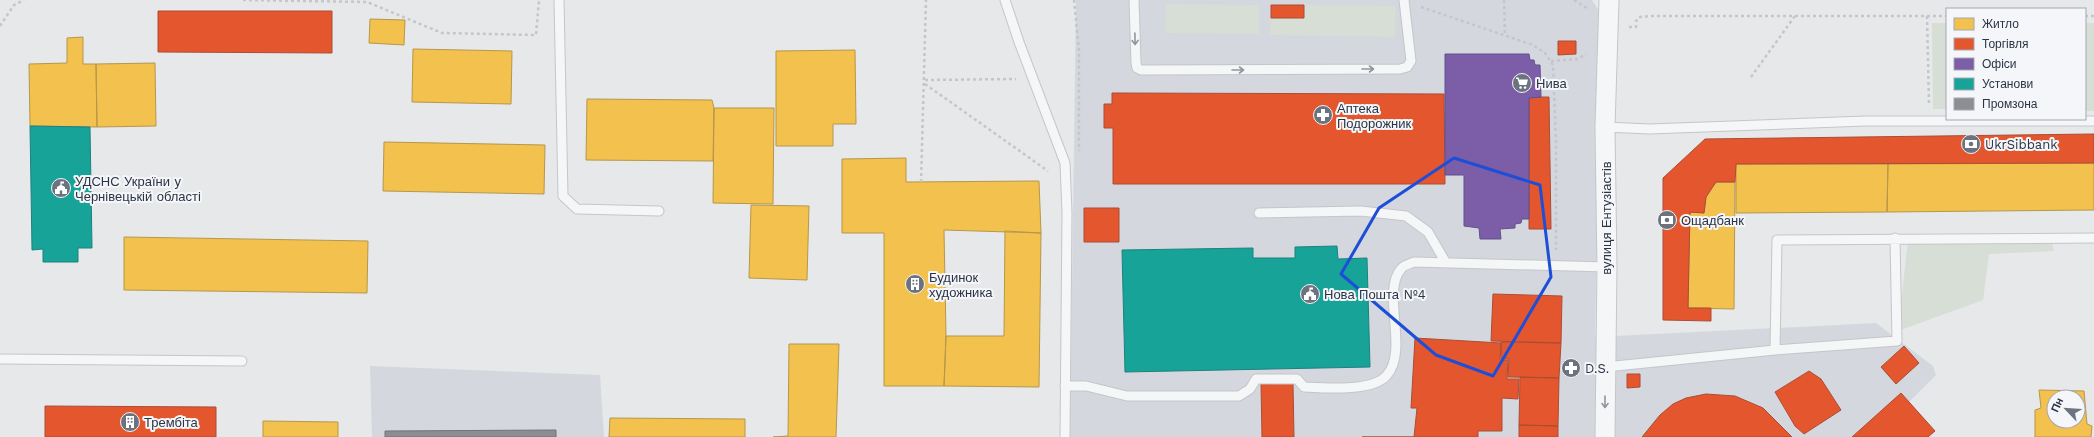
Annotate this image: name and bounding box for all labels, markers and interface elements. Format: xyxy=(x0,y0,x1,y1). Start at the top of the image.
legend xyxy=(1946,8,2086,120)
text: Житло xyxy=(1982,17,2019,31)
one-way arrow xyxy=(1131,32,1139,45)
text: Торгівля xyxy=(1982,37,2028,51)
text: Офіси xyxy=(1982,57,2017,71)
one-way arrow xyxy=(1361,65,1374,73)
one-way arrow xyxy=(1231,66,1244,74)
supermarket icon: Нива xyxy=(1511,72,1533,94)
place label: Нива xyxy=(1536,76,1567,91)
text: Установи xyxy=(1982,77,2033,91)
text: Промзона xyxy=(1982,97,2038,111)
place label: Аптека Подорожник xyxy=(1337,101,1412,131)
pharmacy icon: Аптека Подорожник xyxy=(1312,104,1334,126)
bank icon: UkrSibbank xyxy=(1960,133,1982,155)
place label: UkrSibbank xyxy=(1985,137,2058,152)
street label: вулиця Ентузіастів xyxy=(1599,161,1614,275)
place label: УДСНС України у Чернівецькій області xyxy=(75,174,201,204)
public building icon: УДСНС України у Чернівецькій області xyxy=(50,177,72,199)
bank icon: Ощадбанк xyxy=(1656,209,1678,231)
place label: Ощадбанк xyxy=(1681,213,1744,228)
place label: Будинок художника xyxy=(929,270,993,300)
building icon: Будинок художника xyxy=(904,273,926,295)
public building icon: Нова Пошта №4 xyxy=(1299,283,1321,305)
place label: Нова Пошта №4 xyxy=(1324,287,1426,302)
pharmacy icon: D.S. xyxy=(1560,357,1582,379)
place label: D.S. xyxy=(1585,361,1609,376)
north arrow xyxy=(2046,389,2086,429)
one-way arrow xyxy=(1601,395,1609,408)
text: Пн xyxy=(2048,396,2066,414)
building icon: Трембіта xyxy=(119,411,141,433)
place label: Трембіта xyxy=(144,415,199,430)

